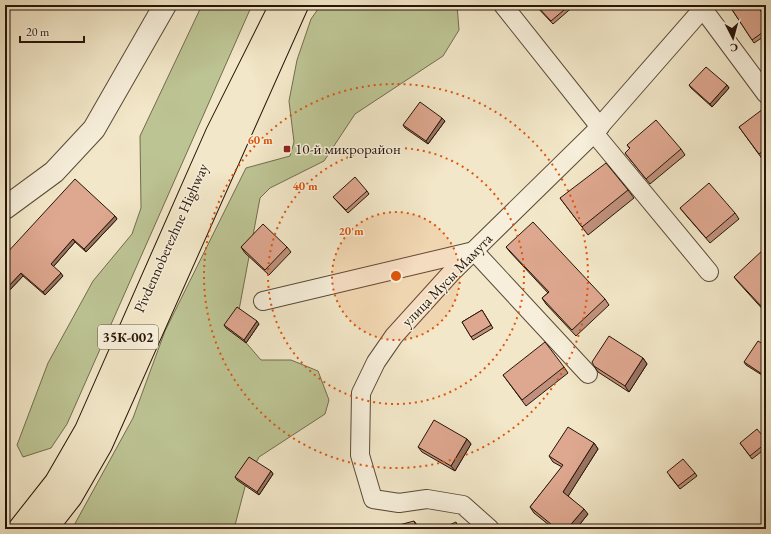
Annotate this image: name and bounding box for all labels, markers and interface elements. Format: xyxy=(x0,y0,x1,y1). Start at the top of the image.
scale bar xyxy=(20,18,84,44)
north arrow xyxy=(713,18,753,58)
text: 20 m xyxy=(26,24,50,40)
text: С xyxy=(729,41,739,55)
text: 60 m xyxy=(247,132,273,148)
place label: 10-й микрорайон xyxy=(295,139,401,158)
marker: 10-й микрорайон xyxy=(282,144,292,154)
street label: Pivdennoberezhne Highway xyxy=(129,160,212,315)
text: 40 m xyxy=(292,178,318,194)
text: 20 m xyxy=(338,223,364,239)
street label: улица Мусы Мамута xyxy=(397,229,496,330)
centre of rings xyxy=(389,269,403,283)
road number: 35К-002 xyxy=(98,325,158,349)

